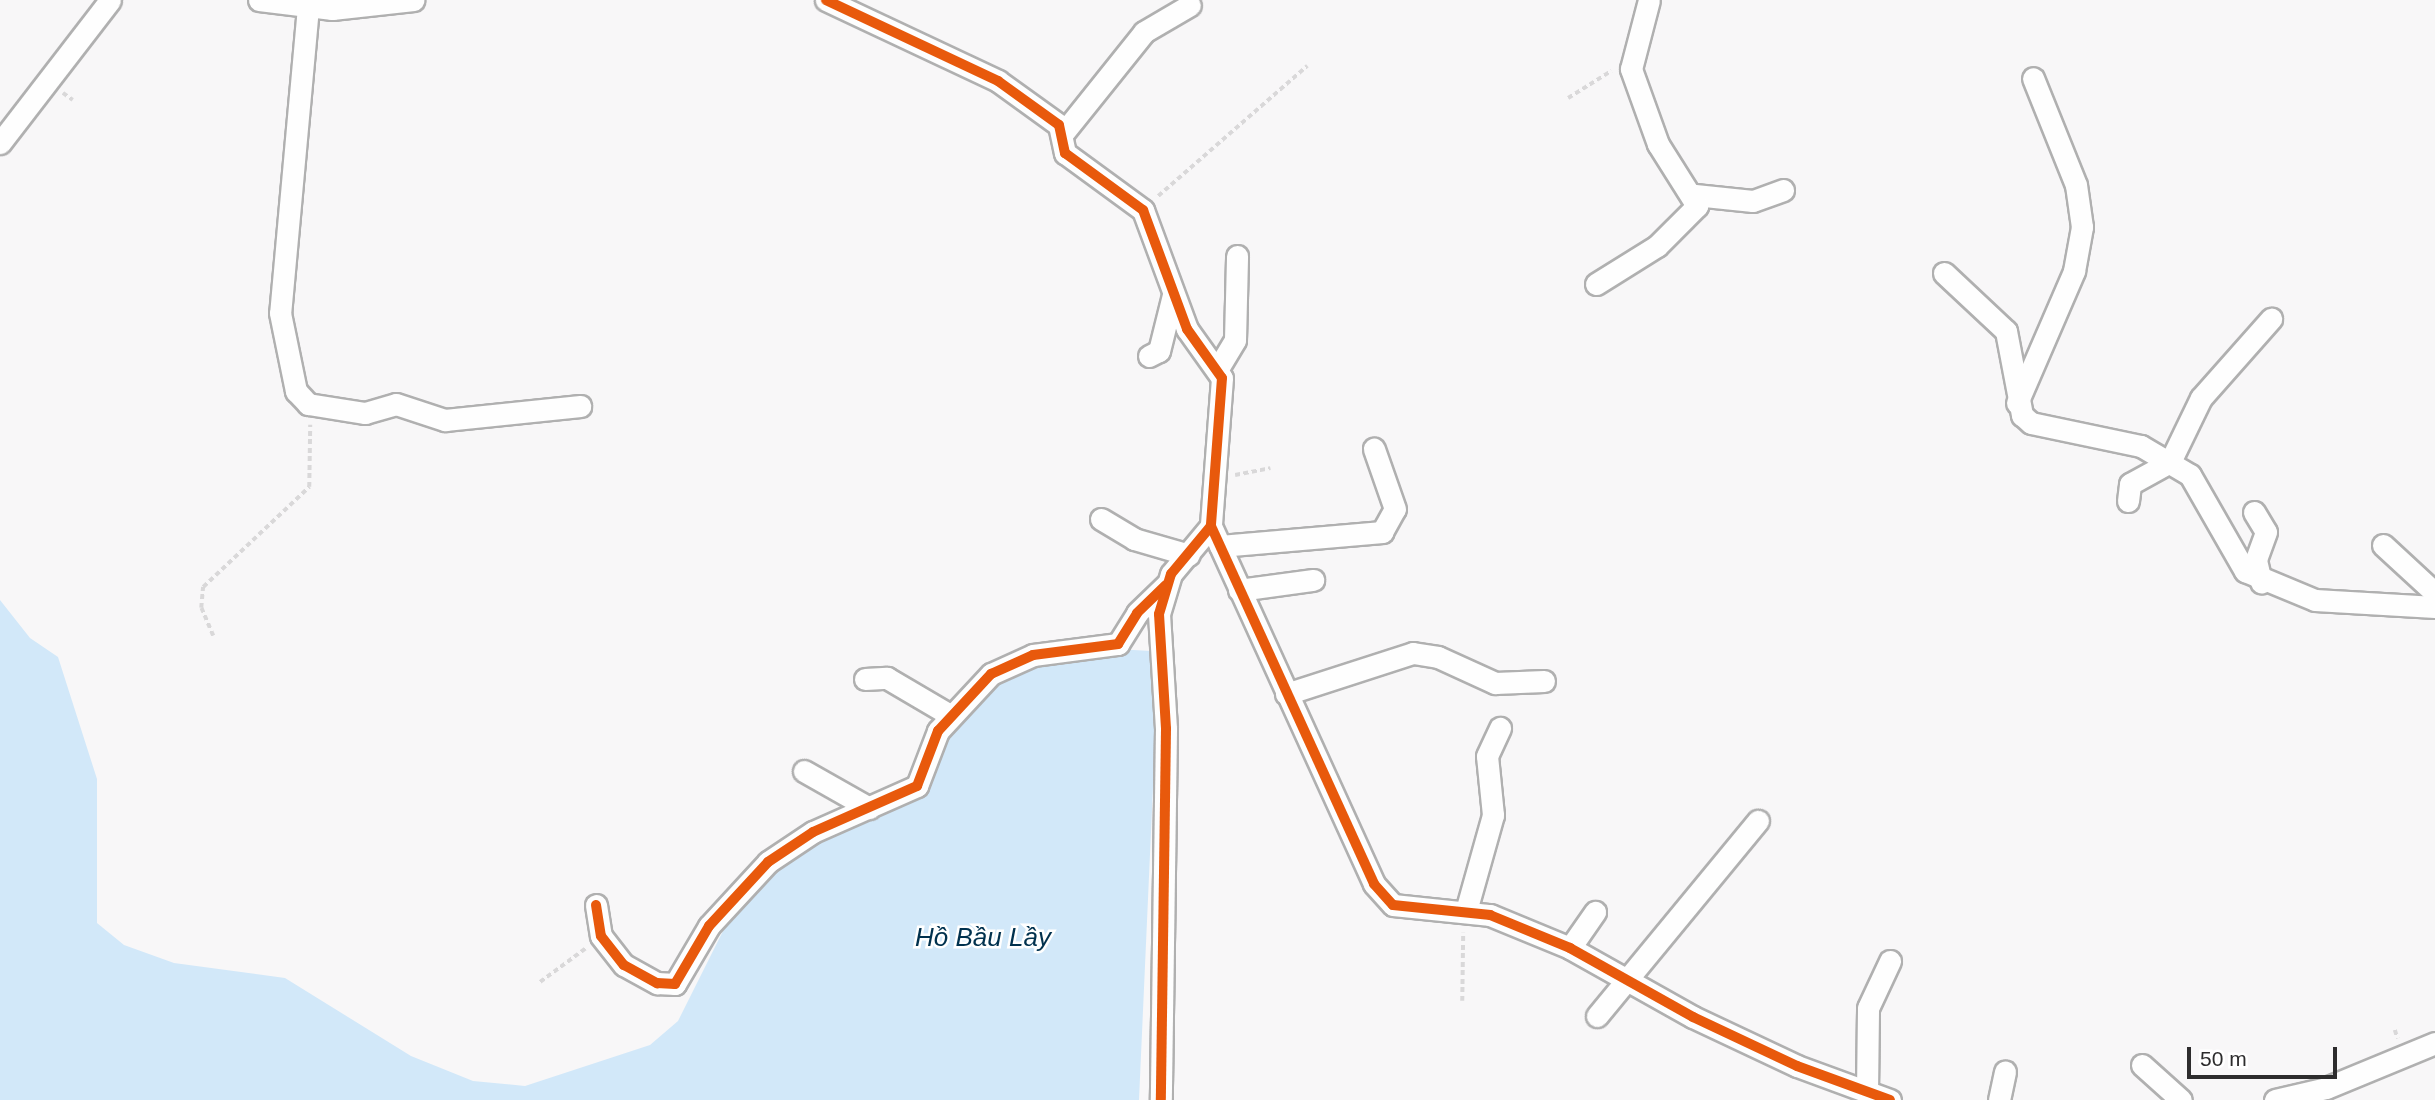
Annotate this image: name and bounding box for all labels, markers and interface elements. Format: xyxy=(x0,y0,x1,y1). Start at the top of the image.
water label: Hồ Bầu Lầy xyxy=(915,922,1051,954)
scale bar xyxy=(2190,1034,2340,1078)
text: 50 m xyxy=(2200,1047,2247,1070)

